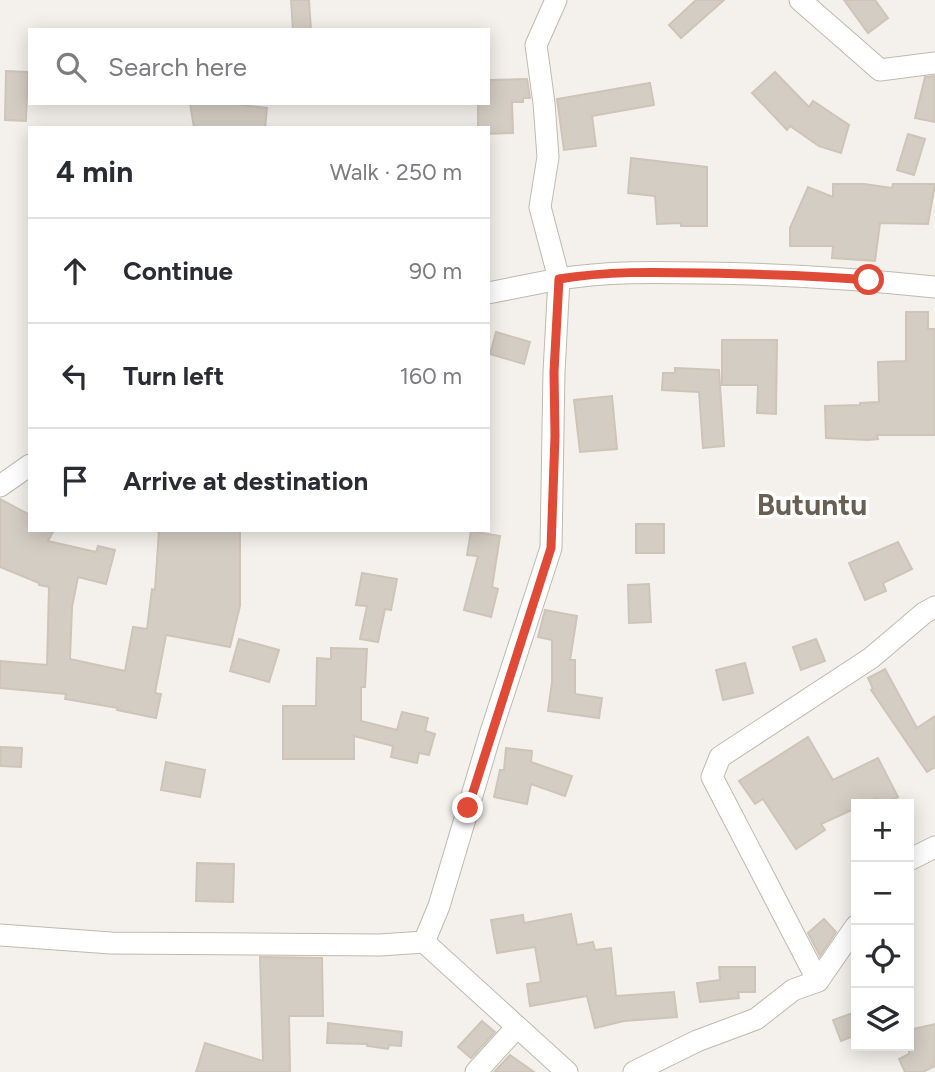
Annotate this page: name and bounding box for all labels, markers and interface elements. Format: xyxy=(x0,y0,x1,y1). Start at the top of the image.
search box xyxy=(28,28,490,105)
icon: search xyxy=(52,48,90,86)
text: Search here xyxy=(108,51,247,83)
text: 4 min xyxy=(56,153,133,190)
text: Walk · 250 m xyxy=(330,158,462,186)
icon: ahead xyxy=(56,252,94,290)
text: Continue xyxy=(123,255,233,287)
text: 90 m xyxy=(409,257,462,285)
route start xyxy=(853,264,884,295)
icon: left xyxy=(56,357,94,395)
text: Turn left xyxy=(123,360,224,392)
text: 160 m xyxy=(399,362,462,390)
icon: arrive xyxy=(56,462,94,500)
text: Arrive at destination xyxy=(123,465,368,497)
district label: Butuntu xyxy=(757,486,867,523)
route end xyxy=(452,792,483,823)
map controls xyxy=(851,799,914,1051)
button: + xyxy=(851,799,914,862)
button: − xyxy=(851,862,914,925)
button: locate xyxy=(851,925,914,988)
button: layers xyxy=(851,988,914,1051)

